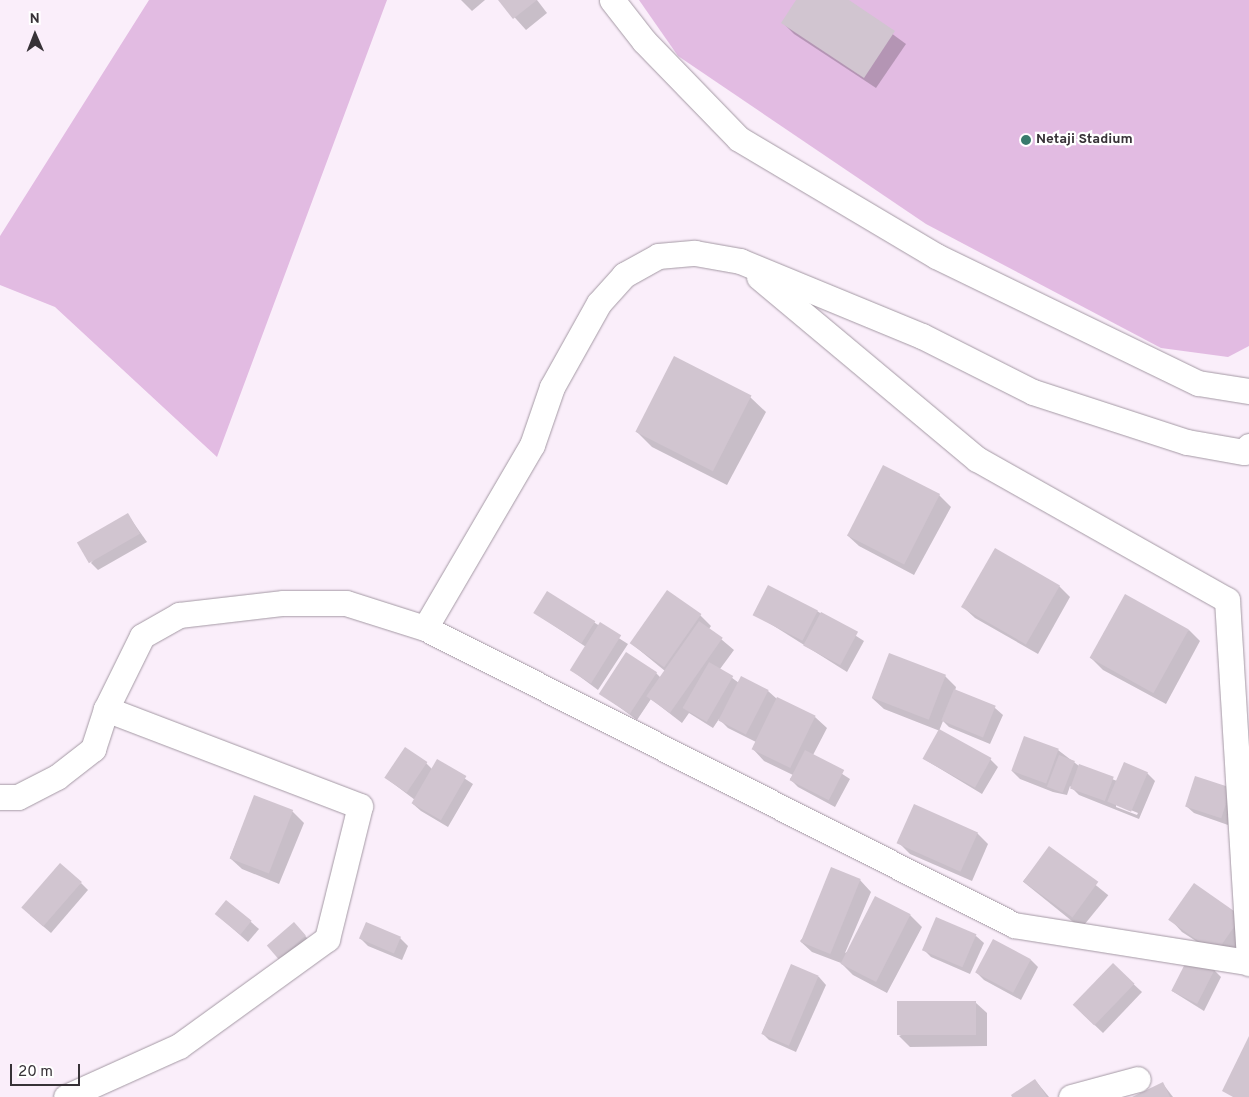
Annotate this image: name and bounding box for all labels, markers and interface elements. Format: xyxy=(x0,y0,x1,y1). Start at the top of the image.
north arrow xyxy=(10,10,60,60)
text: N xyxy=(30,11,40,28)
place label: Netaji Stadium xyxy=(1036,132,1133,148)
marker: Netaji Stadium xyxy=(1020,134,1032,146)
scale bar xyxy=(12,1054,82,1086)
text: 20 m xyxy=(18,1063,53,1082)

